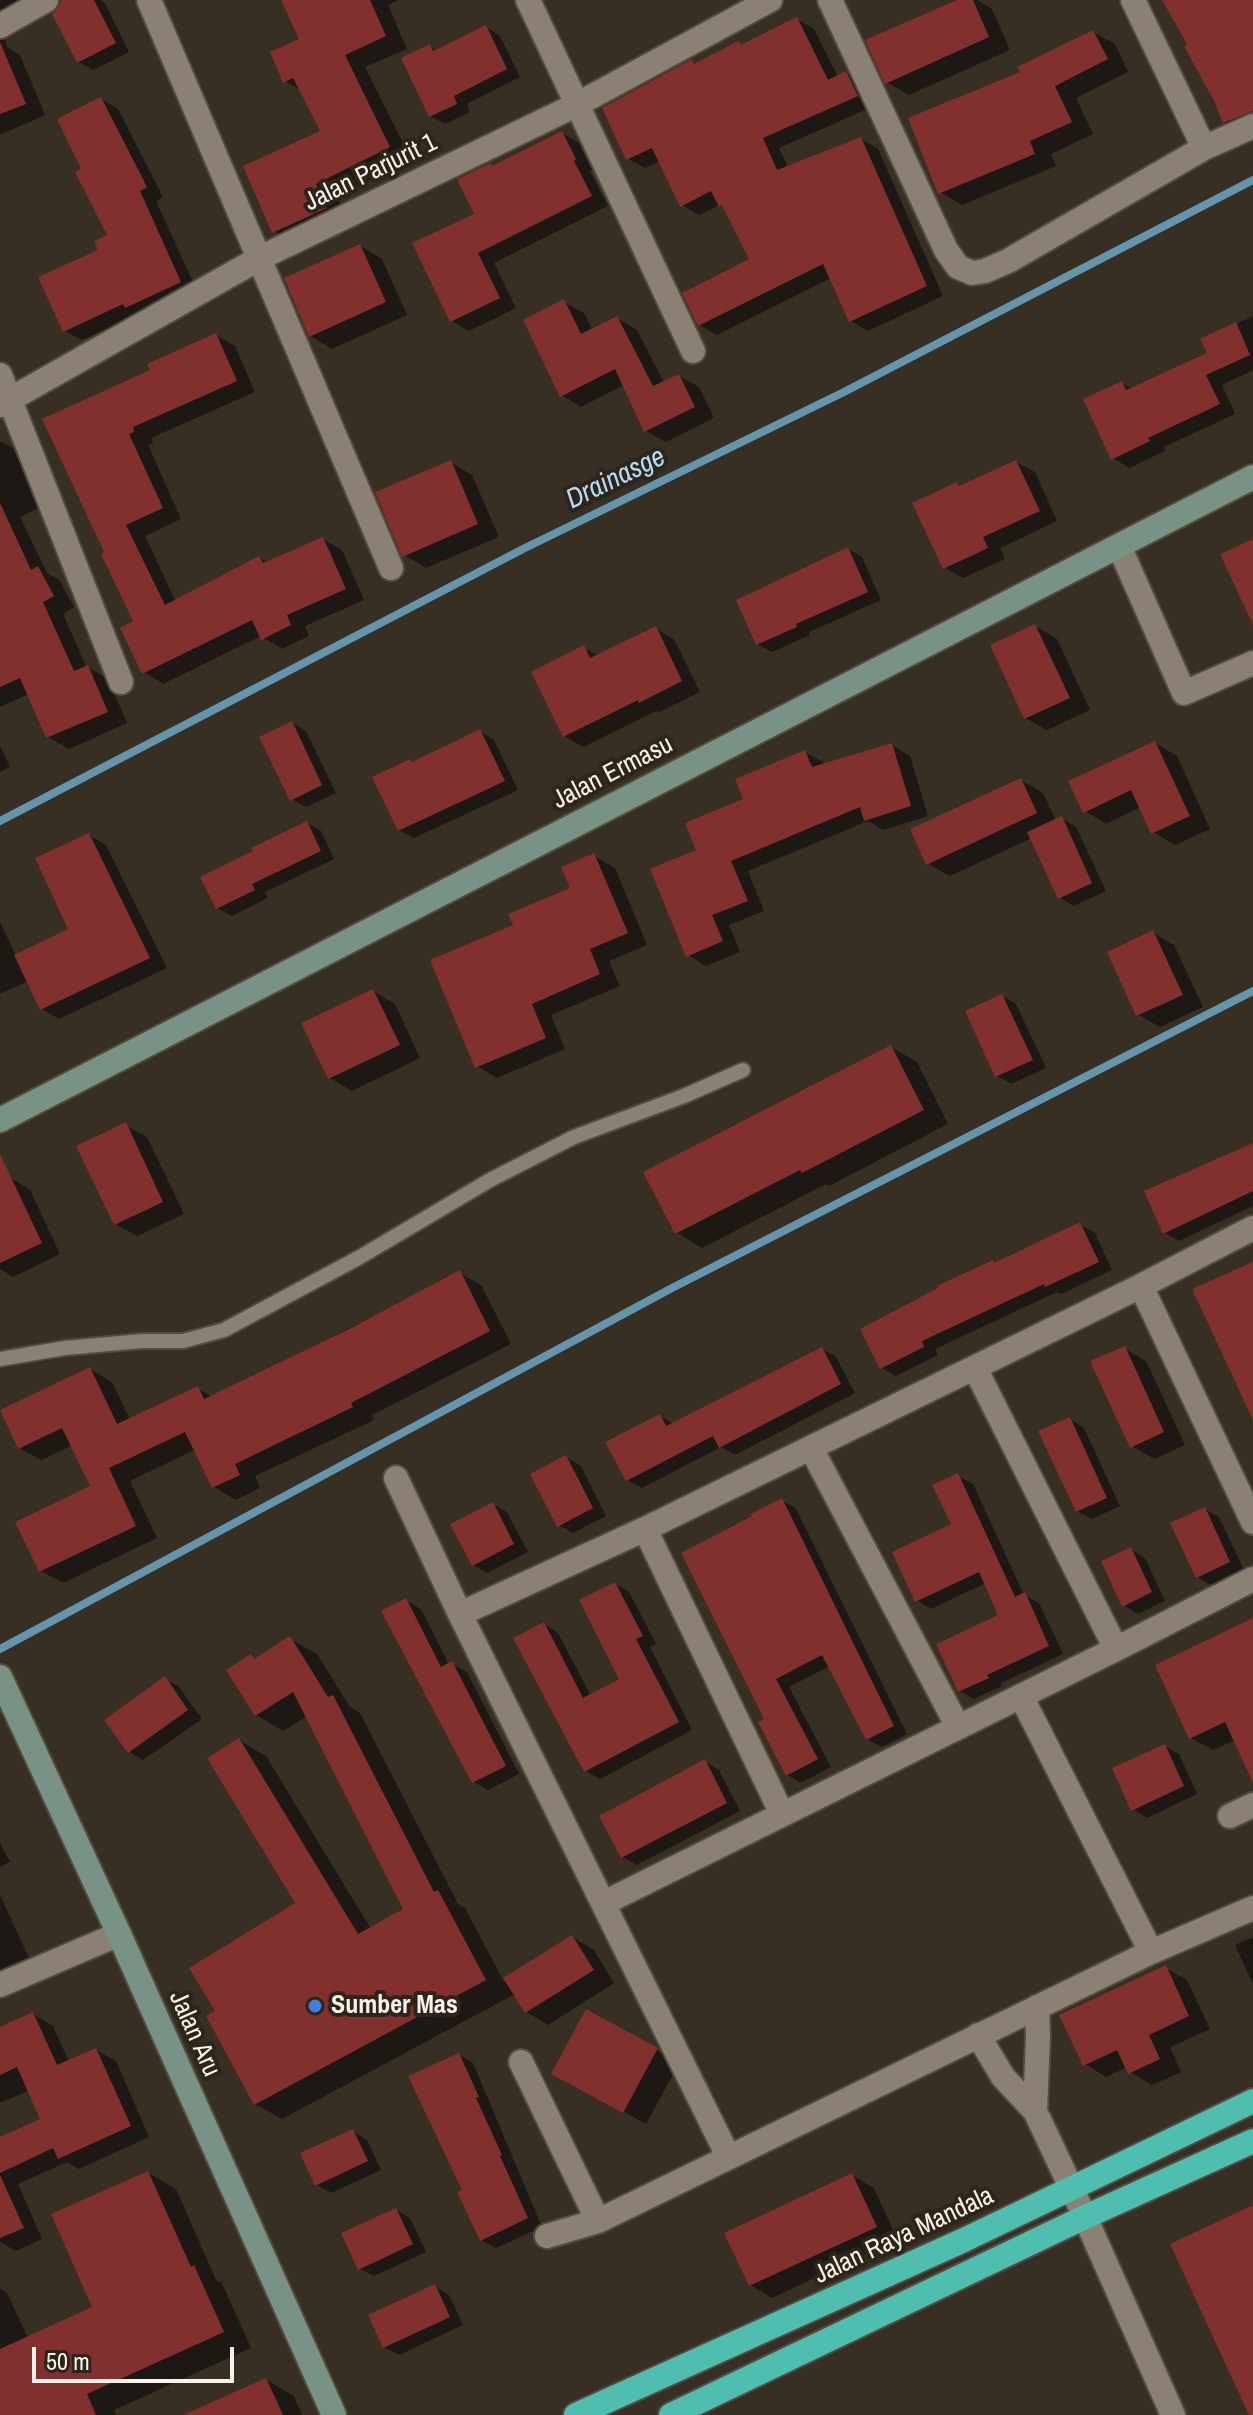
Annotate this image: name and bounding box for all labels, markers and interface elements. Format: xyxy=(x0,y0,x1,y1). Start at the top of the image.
street label: Jalan Parjurit 1 xyxy=(300,128,442,218)
water label: Drainasge xyxy=(561,441,671,517)
street label: Jalan Ermasu xyxy=(548,730,678,816)
street label: Jalan Aru xyxy=(161,1987,227,2081)
place label: Sumber Mas xyxy=(331,1990,458,2022)
marker: Sumber Mas xyxy=(306,1997,324,2015)
street label: Jalan Raya Mandala xyxy=(809,2181,999,2291)
scale bar xyxy=(36,2331,238,2381)
text: 50 m xyxy=(46,2345,90,2377)

